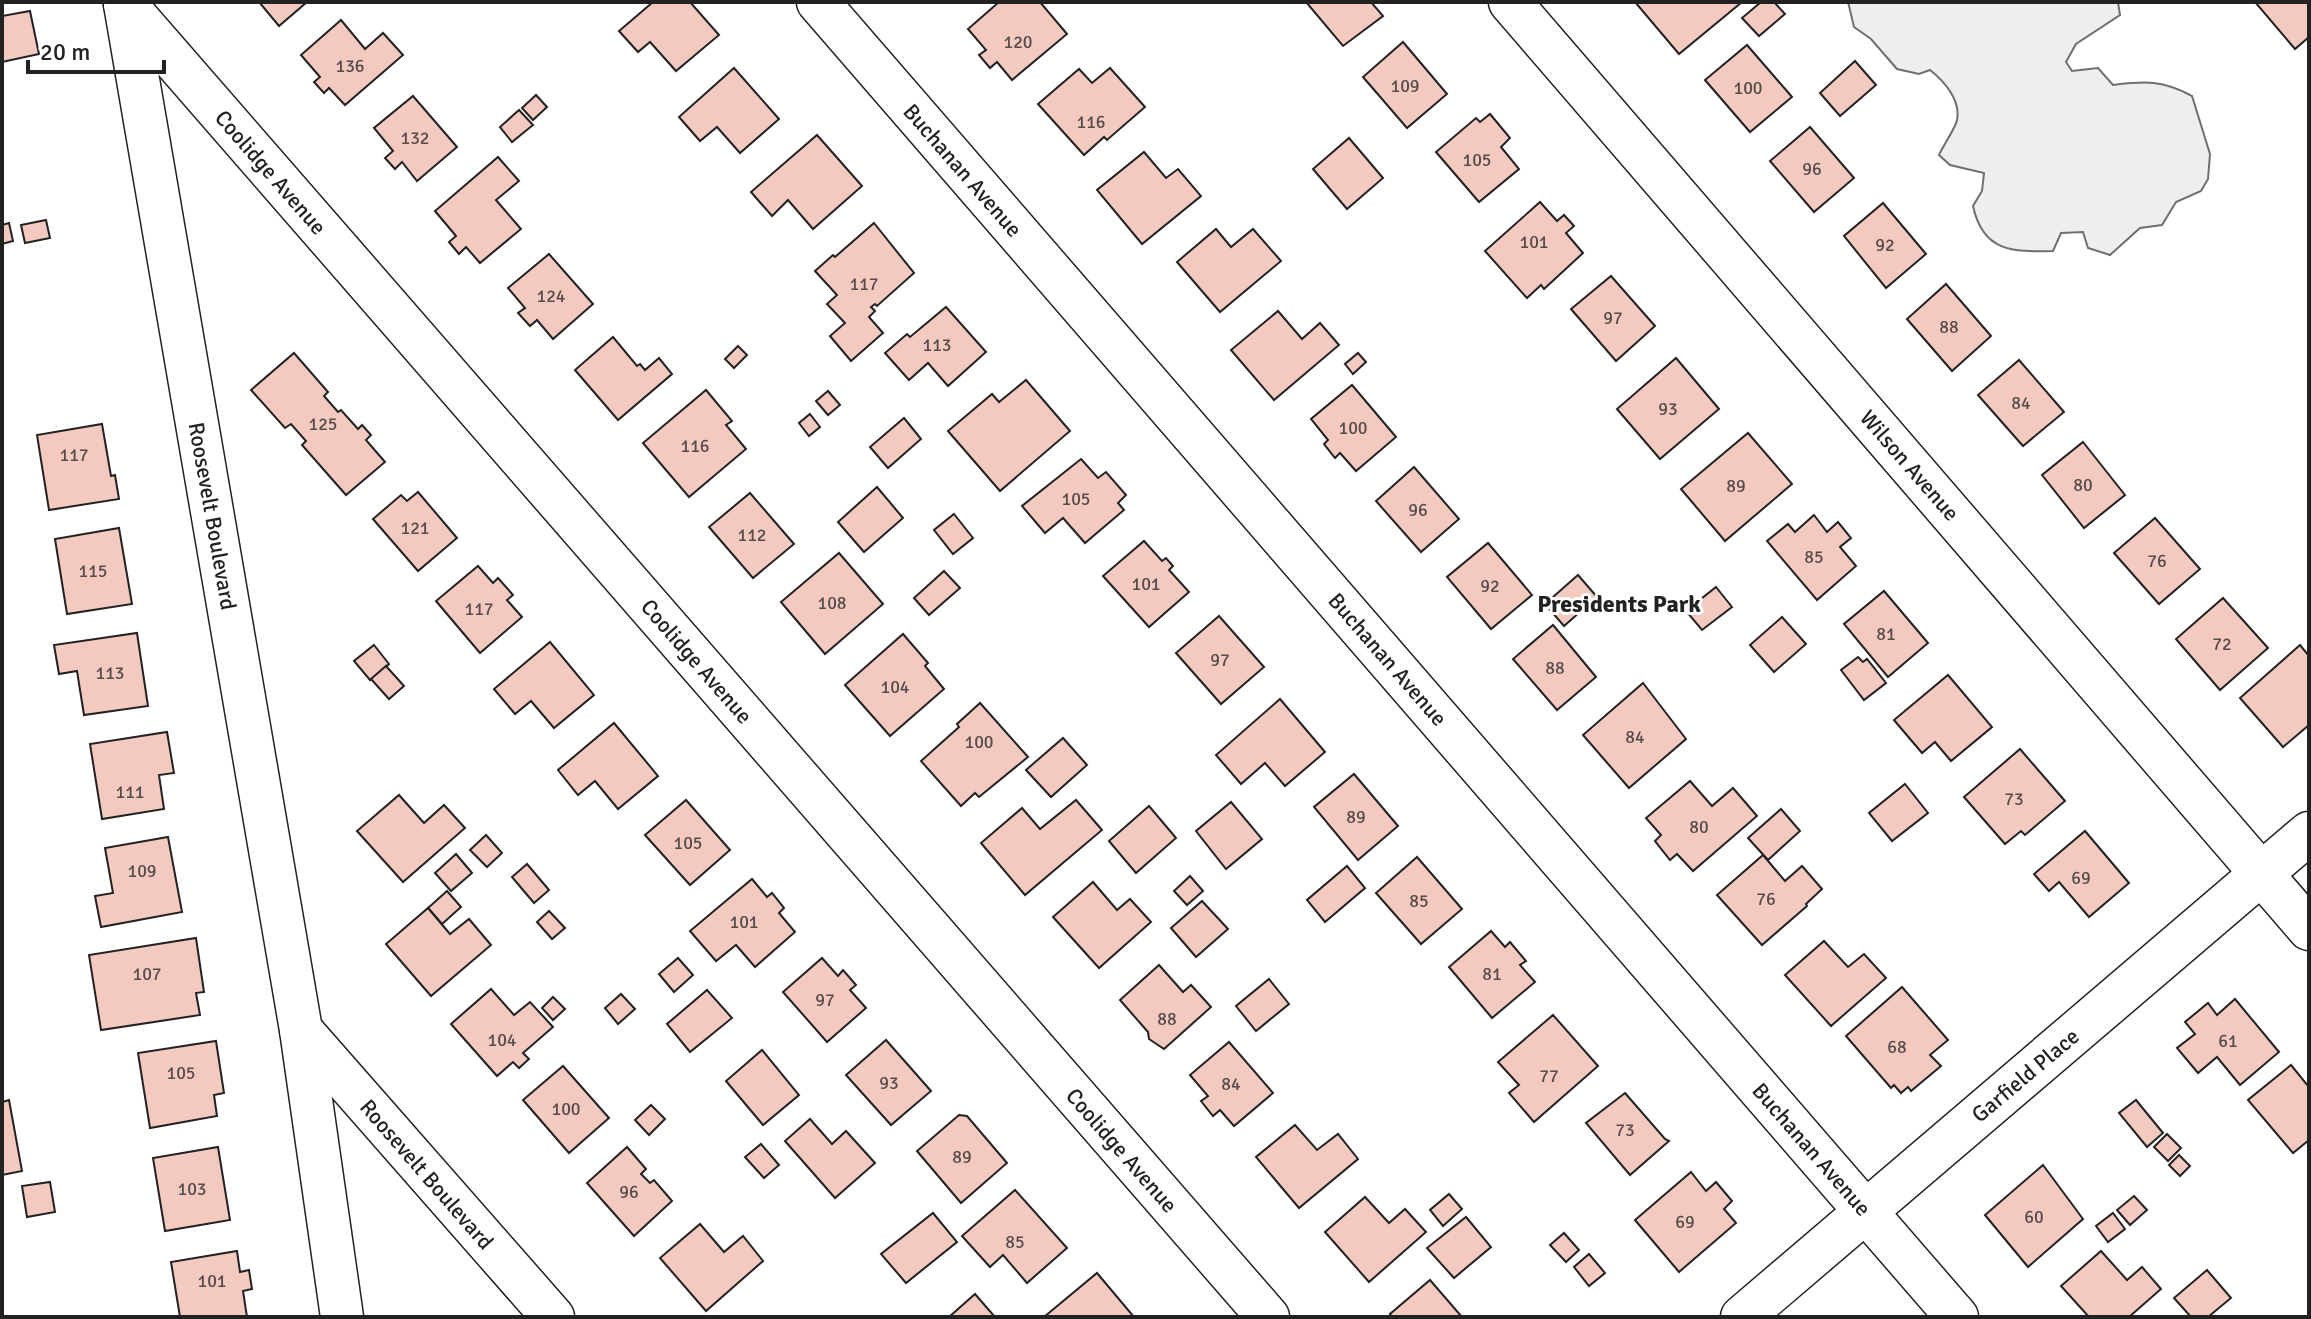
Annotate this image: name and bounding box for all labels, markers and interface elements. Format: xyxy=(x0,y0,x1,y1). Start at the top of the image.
scale bar xyxy=(28,24,164,74)
house number: 120 xyxy=(1003,31,1033,53)
text: 20 m xyxy=(40,37,90,67)
house number: 136 xyxy=(335,55,365,77)
house number: 109 xyxy=(1390,75,1420,97)
house number: 100 xyxy=(1733,77,1763,99)
street label: Buchanan Avenue xyxy=(897,98,1028,242)
street label: Coolidge Avenue xyxy=(209,105,332,240)
house number: 116 xyxy=(1076,111,1106,133)
house number: 132 xyxy=(400,127,430,149)
house number: 105 xyxy=(1462,149,1492,171)
house number: 96 xyxy=(1802,158,1822,180)
house number: 101 xyxy=(1519,231,1549,253)
house number: 92 xyxy=(1875,234,1895,256)
house number: 117 xyxy=(849,273,879,295)
house number: 124 xyxy=(536,285,566,307)
house number: 97 xyxy=(1603,307,1623,329)
house number: 88 xyxy=(1939,316,1959,338)
house number: 113 xyxy=(922,334,952,356)
house number: 84 xyxy=(2011,392,2031,414)
house number: 93 xyxy=(1658,398,1678,420)
street label: Wilson Avenue xyxy=(1854,404,1965,526)
house number: 125 xyxy=(308,413,338,435)
house number: 100 xyxy=(1338,417,1368,439)
street label: Roosevelt Boulevard xyxy=(183,420,242,612)
house number: 116 xyxy=(680,435,710,457)
house number: 117 xyxy=(59,444,89,466)
house number: 80 xyxy=(2073,474,2093,496)
house number: 89 xyxy=(1726,475,1746,497)
house number: 105 xyxy=(1061,488,1091,510)
house number: 96 xyxy=(1408,499,1428,521)
house number: 121 xyxy=(400,517,430,539)
house number: 112 xyxy=(737,524,767,546)
house number: 85 xyxy=(1804,546,1824,568)
house number: 76 xyxy=(2147,550,2167,572)
house number: 115 xyxy=(78,560,108,582)
house number: 101 xyxy=(1131,573,1161,595)
house number: 92 xyxy=(1480,575,1500,597)
street label: Buchanan Avenue xyxy=(1322,587,1453,731)
district label: Presidents Park xyxy=(1537,589,1701,619)
house number: 108 xyxy=(817,592,847,614)
street label: Coolidge Avenue xyxy=(635,594,758,729)
house number: 117 xyxy=(464,598,494,620)
house number: 81 xyxy=(1876,623,1896,645)
house number: 72 xyxy=(2212,633,2232,655)
house number: 97 xyxy=(1210,649,1230,671)
house number: 88 xyxy=(1545,657,1565,679)
house number: 113 xyxy=(95,662,125,684)
house number: 104 xyxy=(880,676,910,698)
house number: 84 xyxy=(1625,726,1645,748)
house number: 100 xyxy=(964,731,994,753)
house number: 111 xyxy=(115,781,145,803)
house number: 73 xyxy=(2004,788,2024,810)
house number: 89 xyxy=(1346,806,1366,828)
house number: 80 xyxy=(1689,816,1709,838)
house number: 105 xyxy=(673,832,703,854)
house number: 109 xyxy=(127,860,157,882)
house number: 69 xyxy=(2071,867,2091,889)
house number: 76 xyxy=(1756,888,1776,910)
house number: 85 xyxy=(1409,890,1429,912)
house number: 101 xyxy=(729,911,759,933)
house number: 107 xyxy=(132,963,162,985)
house number: 81 xyxy=(1482,963,1502,985)
house number: 97 xyxy=(815,989,835,1011)
house number: 88 xyxy=(1157,1008,1177,1030)
street label: Garfield Place xyxy=(1966,1023,2085,1128)
house number: 104 xyxy=(487,1029,517,1051)
house number: 61 xyxy=(2218,1030,2238,1052)
house number: 68 xyxy=(1887,1036,1907,1058)
house number: 105 xyxy=(166,1062,196,1084)
house number: 77 xyxy=(1539,1065,1559,1087)
house number: 93 xyxy=(879,1072,899,1094)
house number: 84 xyxy=(1221,1073,1241,1095)
street label: Buchanan Avenue xyxy=(1746,1077,1877,1221)
street label: Coolidge Avenue xyxy=(1060,1083,1183,1218)
street label: Roosevelt Boulevard xyxy=(354,1094,499,1255)
house number: 100 xyxy=(551,1098,581,1120)
house number: 73 xyxy=(1615,1119,1635,1141)
house number: 89 xyxy=(952,1146,972,1168)
house number: 103 xyxy=(177,1178,207,1200)
house number: 96 xyxy=(619,1181,639,1203)
house number: 60 xyxy=(2024,1206,2044,1228)
house number: 69 xyxy=(1675,1211,1695,1233)
house number: 85 xyxy=(1005,1231,1025,1253)
house number: 101 xyxy=(197,1270,227,1292)

